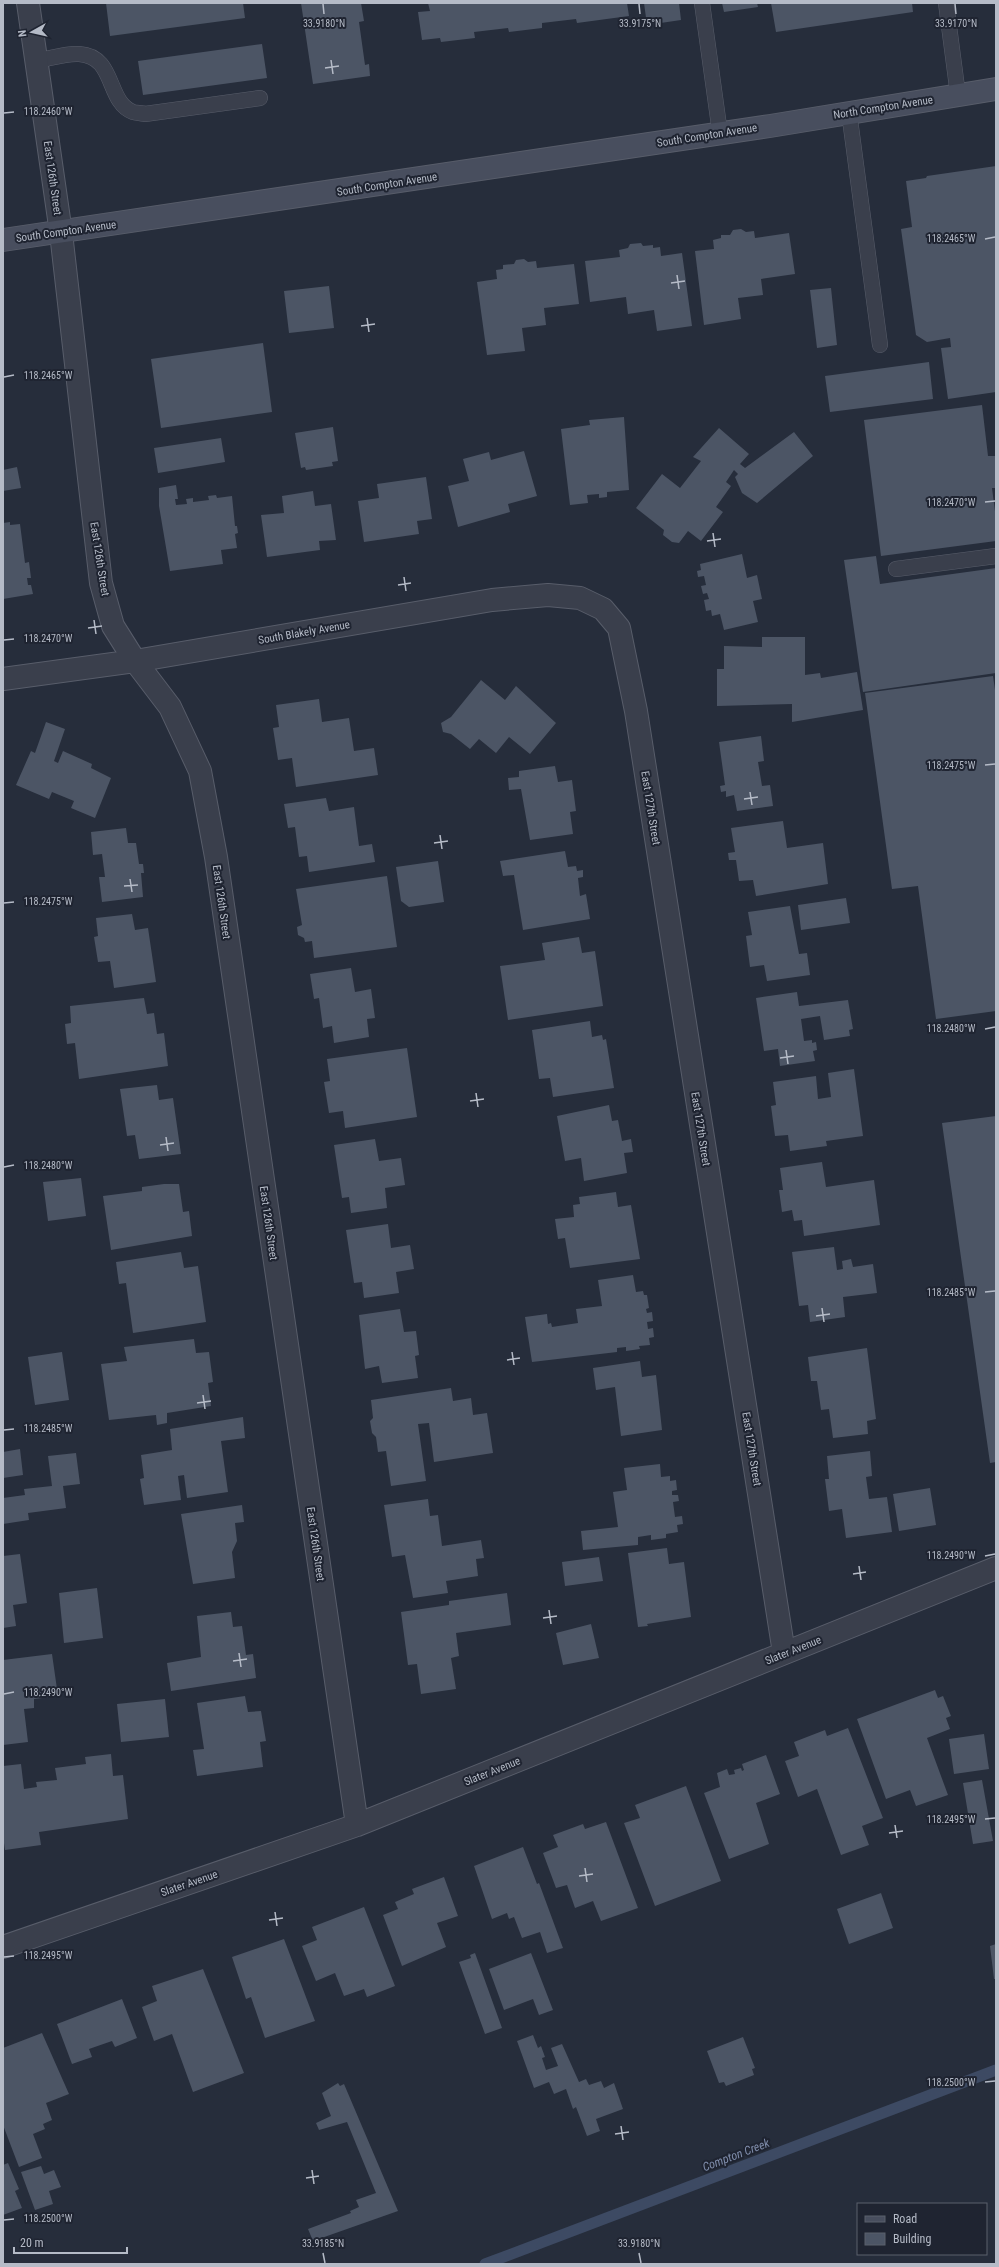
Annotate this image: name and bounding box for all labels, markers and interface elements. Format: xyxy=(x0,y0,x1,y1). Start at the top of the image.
north arrow xyxy=(12,12,52,52)
text: 33.9180°N xyxy=(303,18,345,29)
text: 33.9175°N xyxy=(619,18,661,29)
text: 33.9170°N xyxy=(935,18,977,29)
text: N xyxy=(16,29,29,38)
street label: North Compton Avenue xyxy=(832,93,934,122)
text: 118.2460°W xyxy=(24,106,73,117)
street label: South Compton Avenue xyxy=(656,121,758,150)
street label: East 126th Street xyxy=(41,140,64,216)
street label: South Compton Avenue xyxy=(336,170,438,199)
street label: South Compton Avenue xyxy=(15,218,117,245)
text: 118.2465°W xyxy=(927,233,976,244)
text: 118.2465°W xyxy=(24,370,73,381)
text: 118.2470°W xyxy=(927,497,976,508)
street label: East 126th Street xyxy=(87,521,112,597)
street label: South Blakely Avenue xyxy=(257,618,351,647)
text: 118.2470°W xyxy=(24,633,73,644)
text: 118.2475°W xyxy=(927,760,976,771)
street label: East 127th Street xyxy=(638,770,663,846)
street label: East 126th Street xyxy=(210,864,233,940)
text: 118.2475°W xyxy=(24,896,73,907)
text: 118.2480°W xyxy=(927,1023,976,1034)
street label: East 127th Street xyxy=(688,1091,713,1167)
text: 118.2480°W xyxy=(24,1160,73,1171)
street label: East 126th Street xyxy=(257,1185,280,1261)
text: 118.2485°W xyxy=(927,1287,976,1298)
street label: East 127th Street xyxy=(739,1411,764,1487)
text: 118.2485°W xyxy=(24,1423,73,1434)
street label: East 126th Street xyxy=(304,1506,327,1582)
text: 118.2490°W xyxy=(927,1550,976,1561)
street label: Slater Avenue xyxy=(763,1633,823,1668)
text: 118.2490°W xyxy=(24,1687,73,1698)
street label: Slater Avenue xyxy=(462,1754,522,1789)
text: 118.2495°W xyxy=(927,1814,976,1825)
street label: Slater Avenue xyxy=(159,1868,219,1899)
text: 118.2495°W xyxy=(24,1950,73,1961)
text: 118.2500°W xyxy=(927,2077,976,2088)
water label: Compton Creek xyxy=(701,2136,772,2174)
legend xyxy=(857,2203,987,2255)
text: Road xyxy=(893,2212,917,2226)
text: 118.2500°W xyxy=(24,2213,73,2224)
scale bar xyxy=(14,2229,127,2255)
text: Building xyxy=(893,2232,931,2246)
text: 20 m xyxy=(20,2236,44,2250)
text: 33.9185°N xyxy=(302,2238,344,2249)
text: 33.9180°N xyxy=(618,2238,660,2249)

